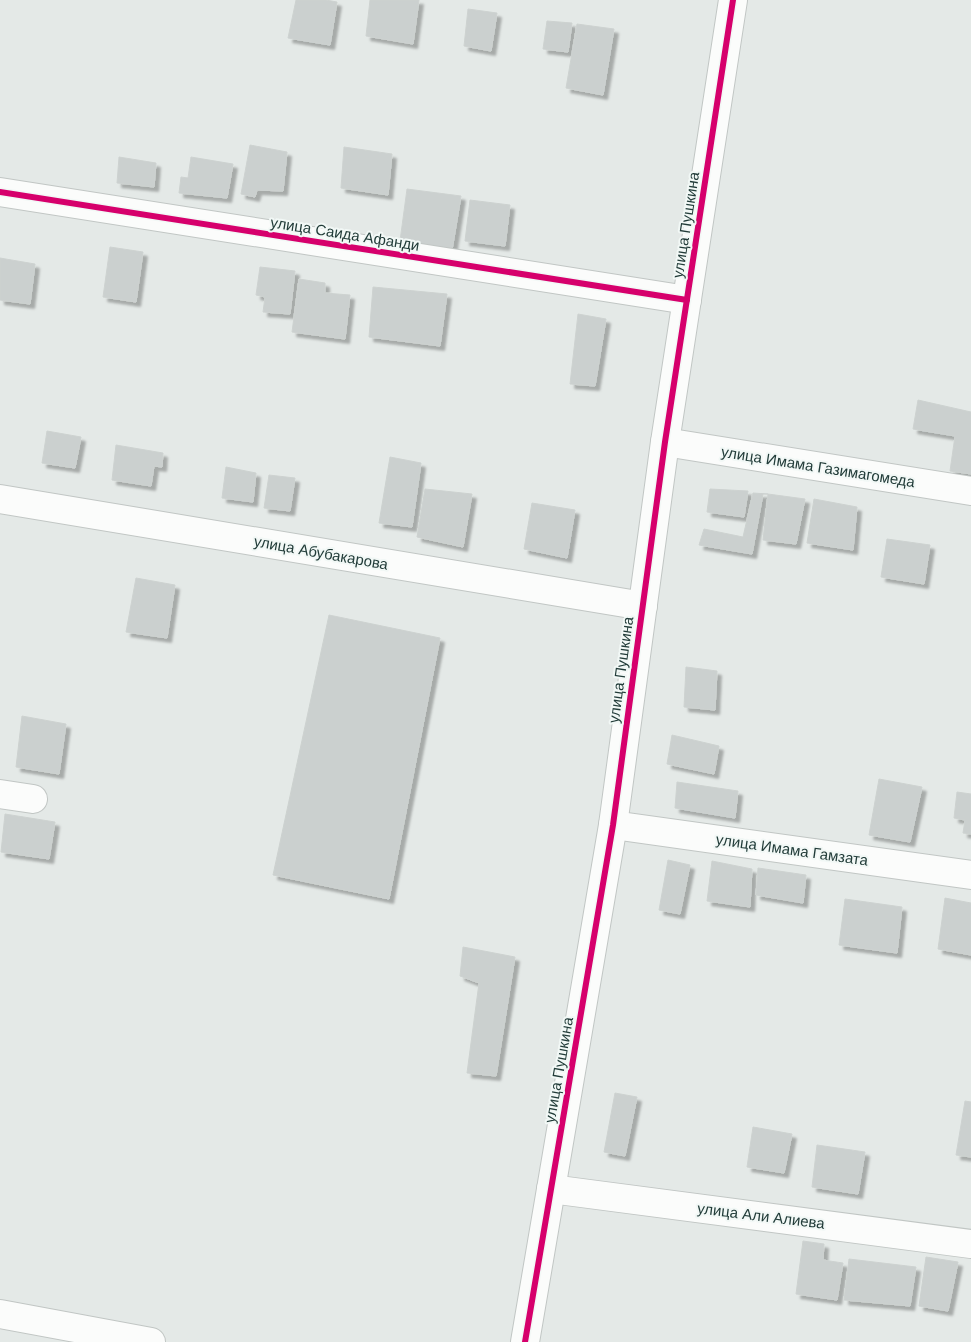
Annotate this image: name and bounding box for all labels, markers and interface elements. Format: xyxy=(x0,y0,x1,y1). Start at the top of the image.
street label: улица Пушкина xyxy=(669,170,702,279)
street label: улица Саида Афанди xyxy=(269,213,421,254)
street label: улица Имама Газимагомеда xyxy=(720,443,917,490)
street label: улица Абубакарова xyxy=(253,532,390,573)
street label: улица Пушкина xyxy=(605,615,636,724)
street label: улица Имама Гамзата xyxy=(715,830,870,869)
street label: улица Пушкина xyxy=(541,1015,576,1124)
street label: улица Али Алиева xyxy=(696,1199,826,1232)

